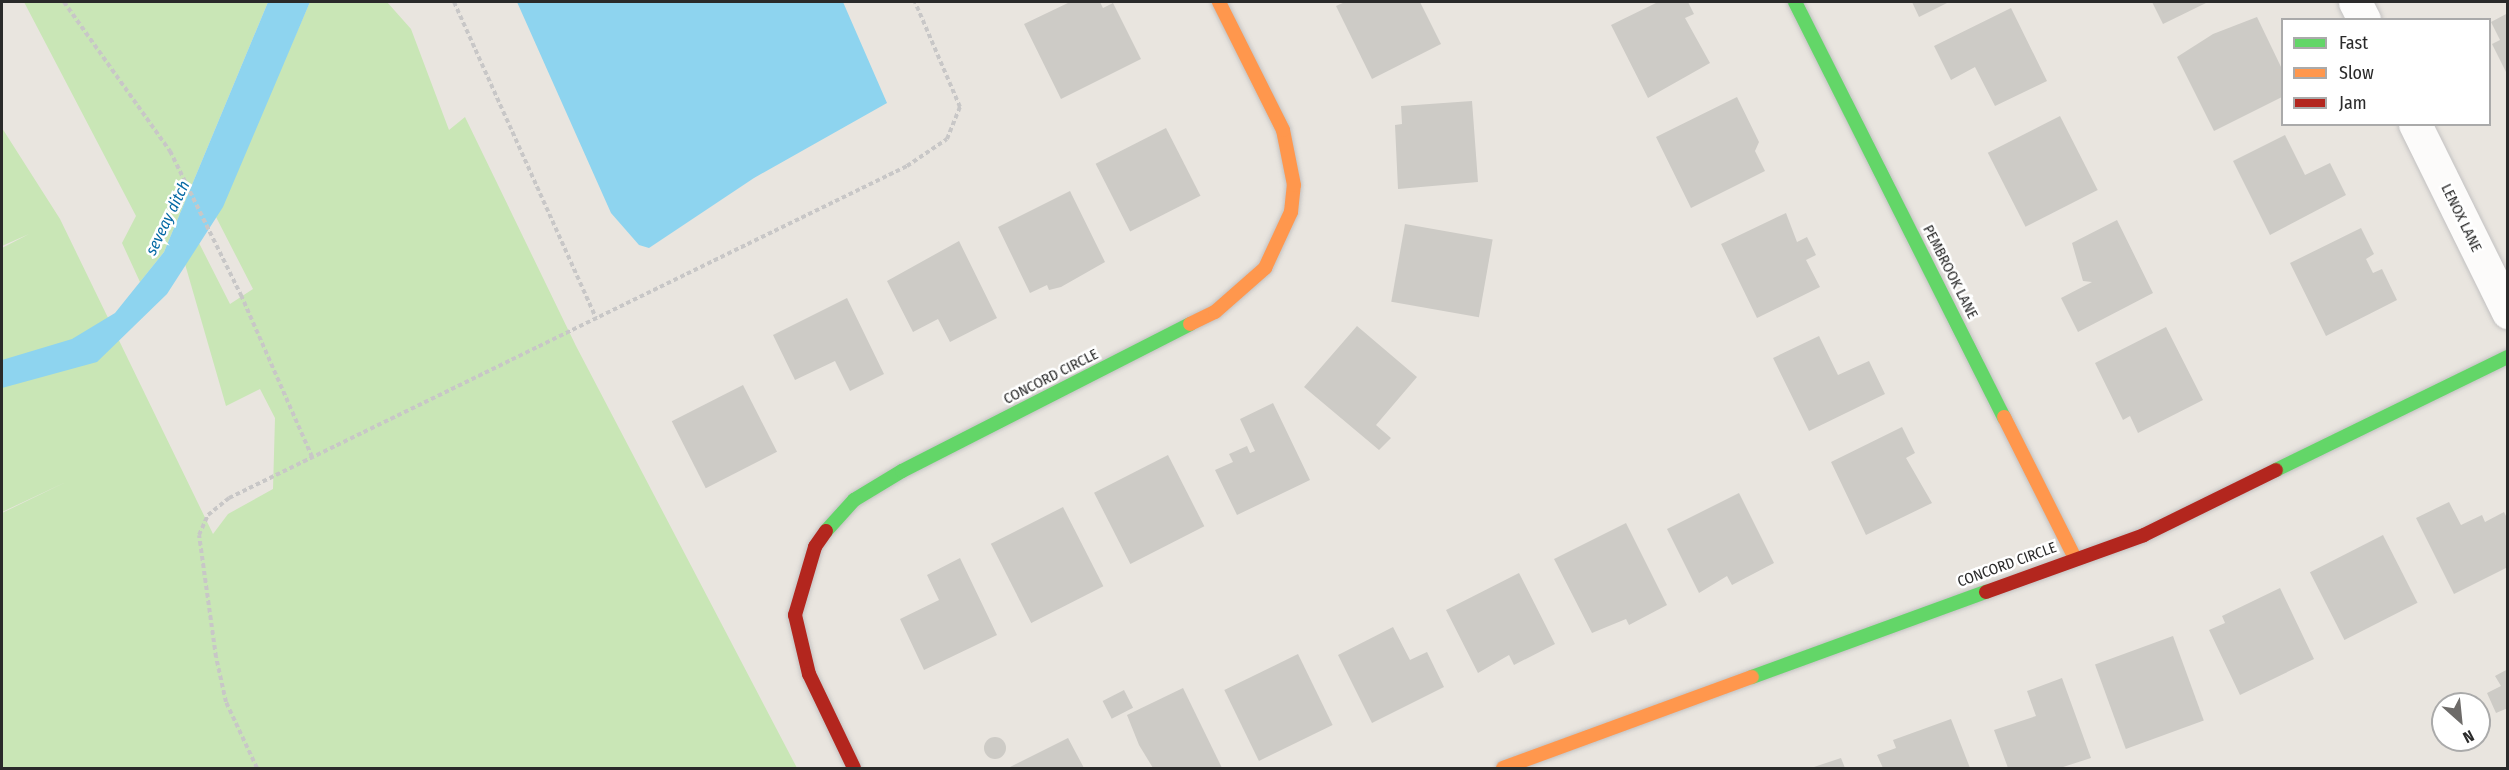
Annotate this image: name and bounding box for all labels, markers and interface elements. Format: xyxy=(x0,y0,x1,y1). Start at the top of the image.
legend xyxy=(2281,18,2491,126)
text: Fast xyxy=(2339,32,2368,54)
text: Slow xyxy=(2339,62,2374,84)
text: Jam xyxy=(2339,92,2367,114)
water label: seveay ditch xyxy=(142,178,194,258)
street label: LENOX LANE xyxy=(2437,181,2485,255)
street label: PEMBROOK LANE xyxy=(1919,222,1981,322)
street label: CONCORD CIRCLE xyxy=(1001,345,1101,409)
street label: CONCORD CIRCLE xyxy=(1955,539,2059,591)
north arrow xyxy=(2431,692,2491,752)
text: N xyxy=(2460,726,2477,747)

